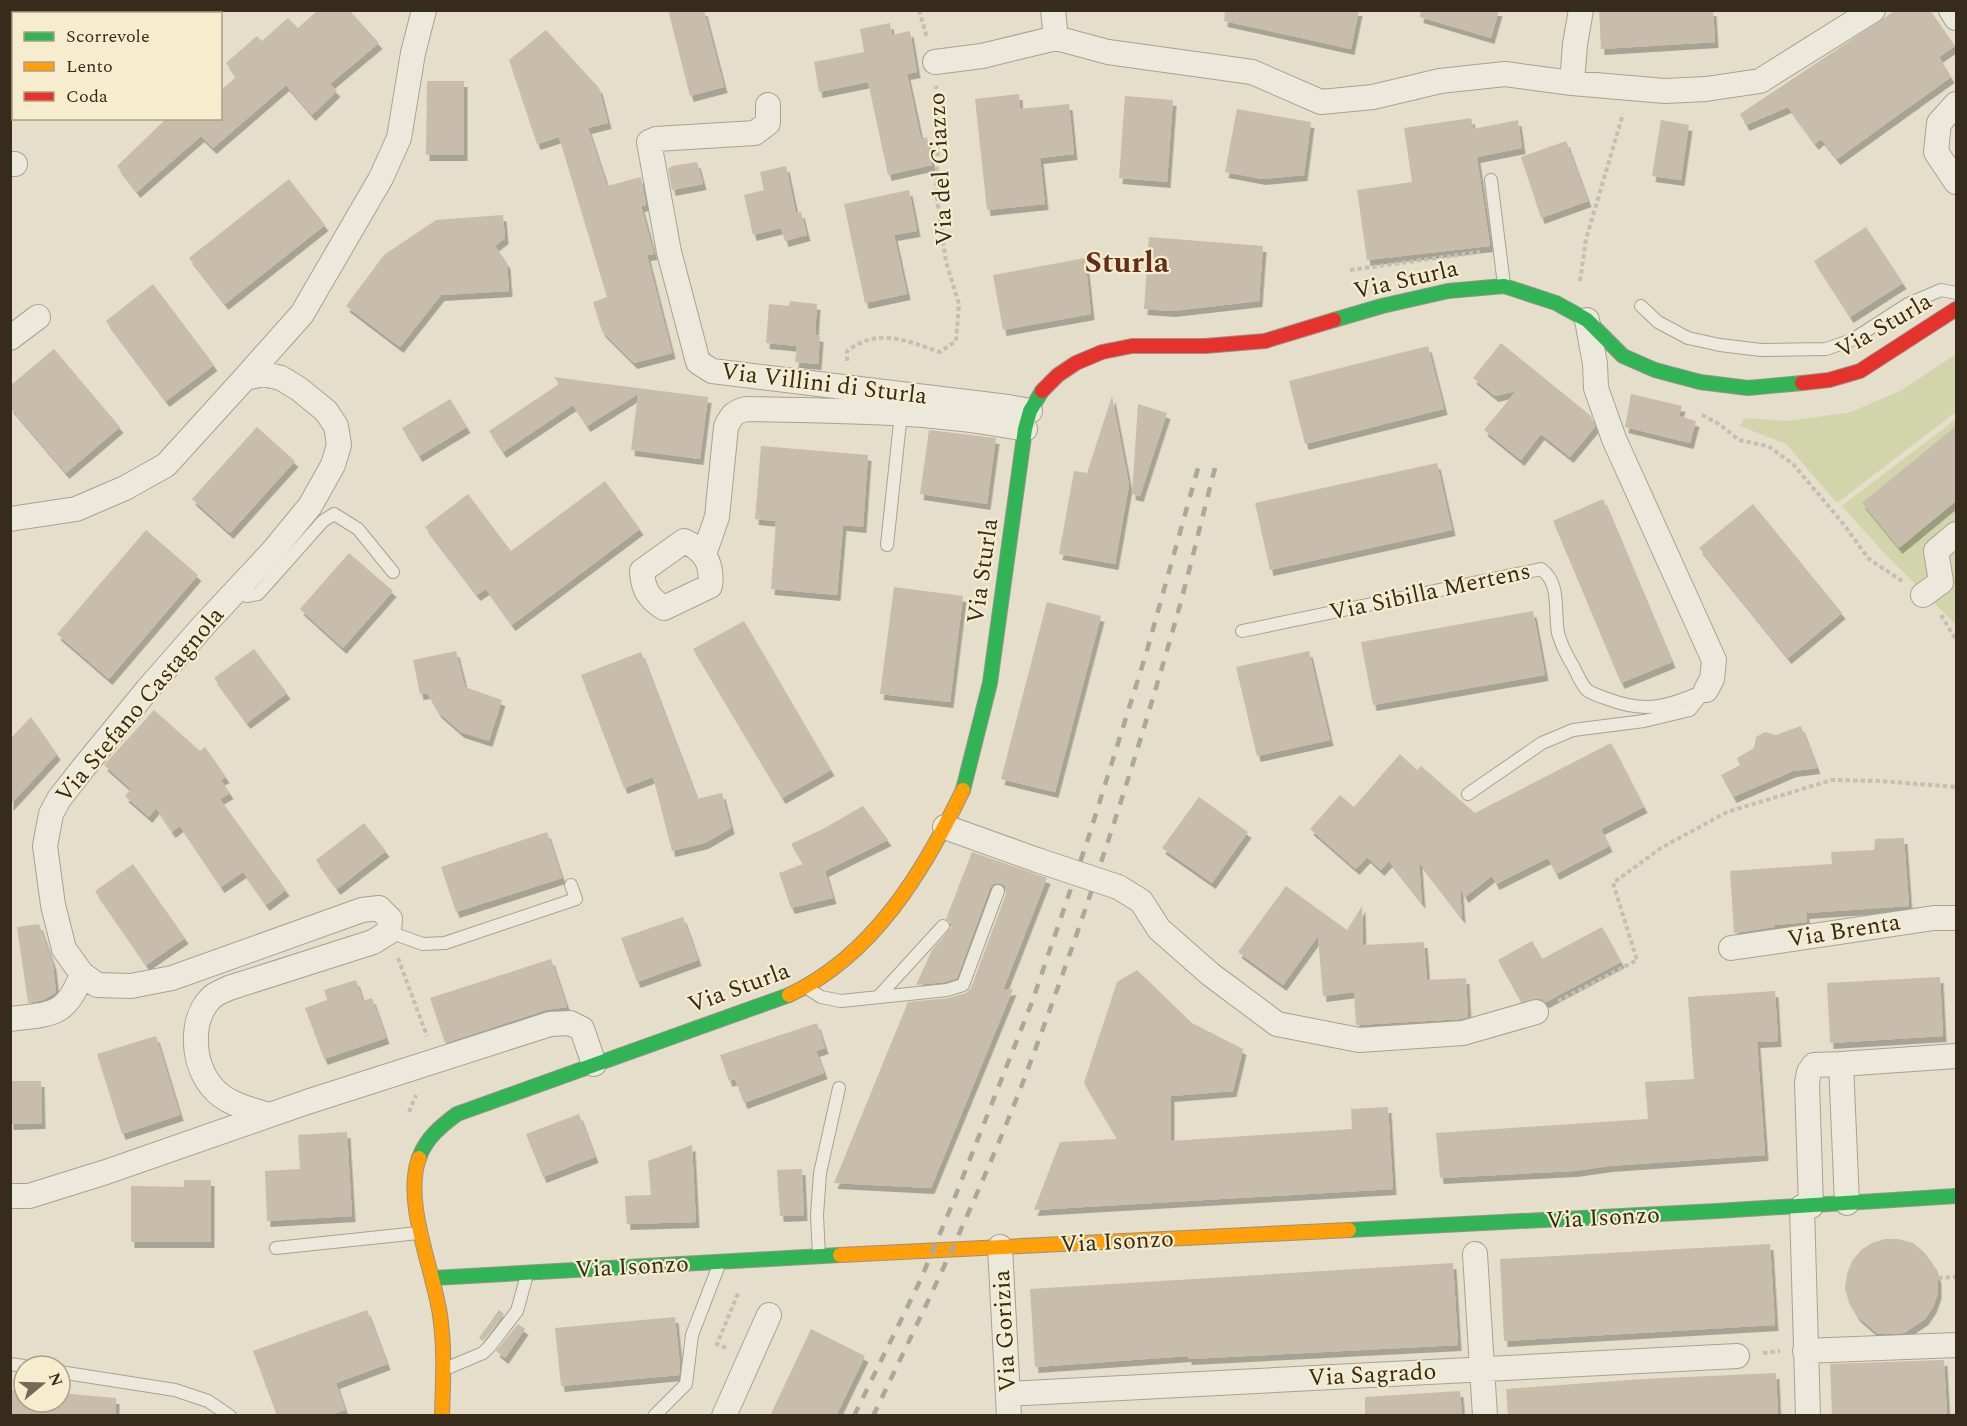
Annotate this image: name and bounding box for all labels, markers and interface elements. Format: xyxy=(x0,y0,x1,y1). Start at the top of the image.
legend xyxy=(12,12,222,120)
text: Scorrevole xyxy=(66,23,150,50)
text: Lento xyxy=(66,53,113,80)
text: Coda xyxy=(66,83,108,110)
street label: Via del Ciazzo xyxy=(919,91,963,247)
district label: Sturla xyxy=(1085,240,1170,286)
street label: Via Sturla xyxy=(1350,250,1462,309)
street label: Via Sturla xyxy=(1829,284,1939,368)
street label: Via Villini di Sturla xyxy=(719,353,929,415)
street label: Via Sturla xyxy=(958,516,1008,626)
street label: Via Sibilla Mertens xyxy=(1326,553,1534,631)
street label: Via Stefano Castagnola xyxy=(47,599,233,811)
street label: Via Brenta xyxy=(1785,904,1903,958)
street label: Via Sturla xyxy=(683,953,795,1023)
street label: Via Isonzo xyxy=(1545,1197,1661,1239)
street label: Via Isonzo xyxy=(1059,1221,1175,1263)
street label: Via Isonzo xyxy=(574,1246,690,1288)
street label: Via Gorizia xyxy=(984,1269,1026,1393)
north arrow xyxy=(12,1354,72,1414)
street label: Via Sagrado xyxy=(1307,1354,1437,1396)
text: N xyxy=(42,1369,69,1390)

